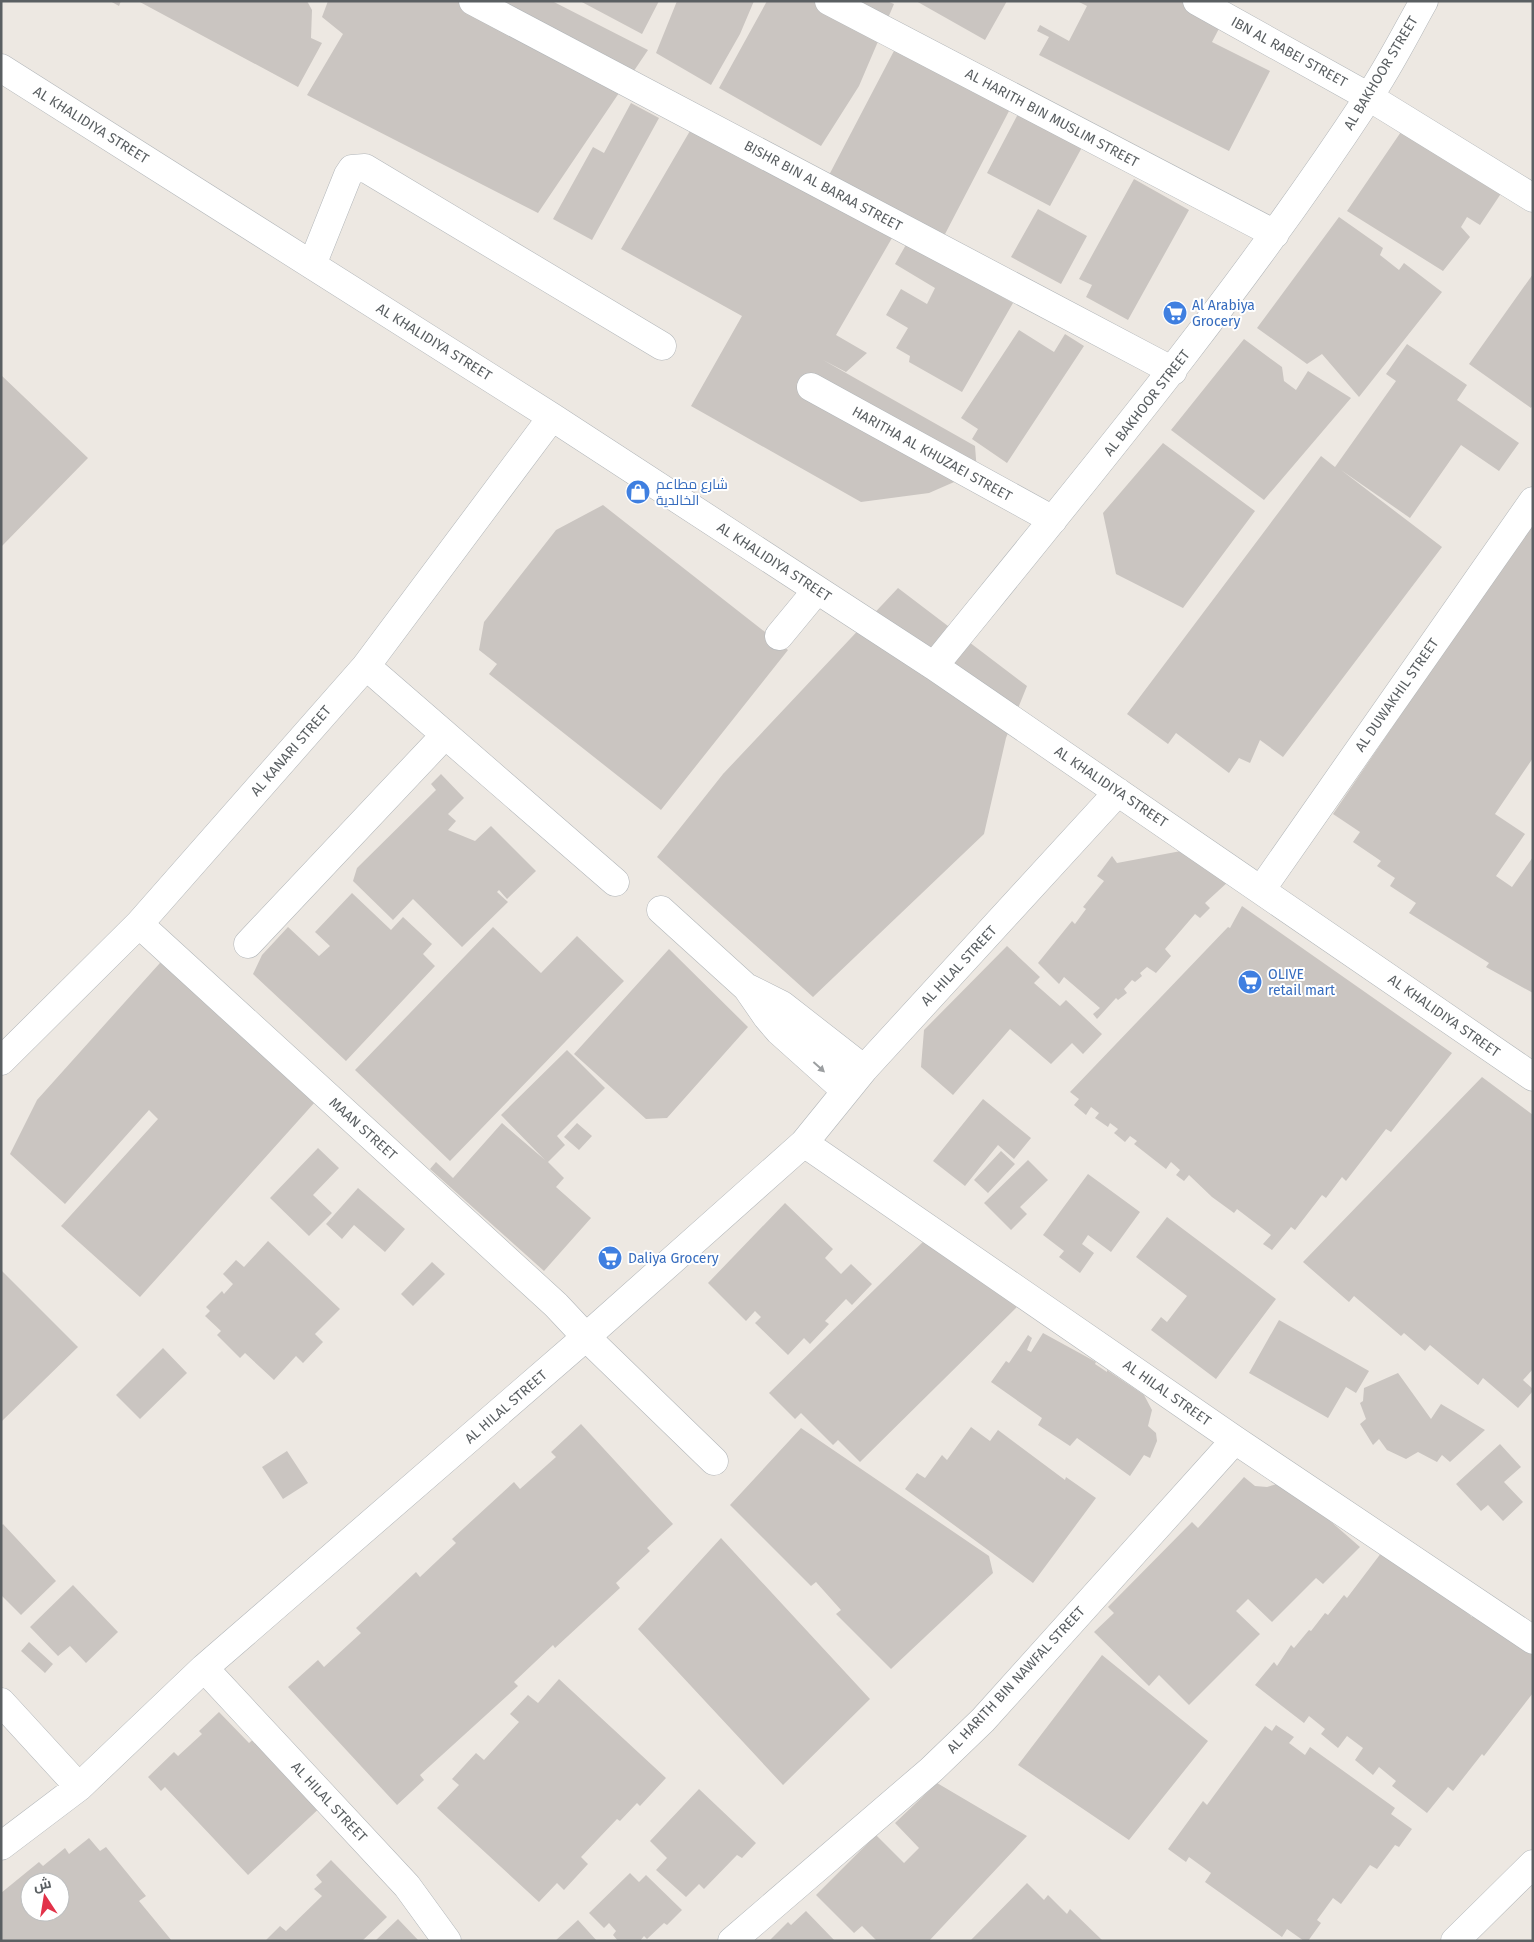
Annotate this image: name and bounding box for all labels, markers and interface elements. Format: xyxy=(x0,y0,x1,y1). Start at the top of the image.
street label: AL BAKHOOR STREET xyxy=(1340,12,1422,133)
street label: IBN AL RABEI STREET xyxy=(1228,13,1351,91)
street label: AL HARITH BIN MUSLIM STREET xyxy=(962,65,1142,171)
street label: AL KHALIDIYA STREET xyxy=(30,83,152,168)
street label: BISHR BIN AL BARAA STREET xyxy=(741,137,906,235)
place label: Al Arabiya Grocery xyxy=(1192,297,1255,330)
street label: AL KHALIDIYA STREET xyxy=(373,300,495,385)
supermarket icon: Al Arabiya Grocery xyxy=(1162,300,1188,326)
street label: AL BAKHOOR STREET xyxy=(1100,346,1194,459)
street label: HARITHA AL KHUZAEI STREET xyxy=(849,403,1016,505)
place label: شارع مطاعم الخالدية xyxy=(656,476,728,509)
shop icon: شارع مطاعم الخالدية xyxy=(625,479,651,505)
street label: AL KHALIDIYA STREET xyxy=(714,519,835,606)
street label: AL DUWAKHIL STREET xyxy=(1351,634,1443,755)
street label: AL KANARI STREET xyxy=(247,702,335,800)
street label: AL KHALIDIYA STREET xyxy=(1051,743,1171,832)
street label: AL HILAL STREET xyxy=(918,922,1001,1010)
place label: OLIVE retail mart xyxy=(1268,966,1336,999)
supermarket icon: OLIVE retail mart xyxy=(1237,969,1263,995)
street label: AL KHALIDIYA STREET xyxy=(1385,971,1504,1061)
one-way arrow xyxy=(813,1061,825,1073)
street label: MAAN STREET xyxy=(326,1094,401,1164)
supermarket icon: Daliya Grocery xyxy=(597,1245,623,1271)
place label: Daliya Grocery xyxy=(628,1250,719,1267)
street label: AL HILAL STREET xyxy=(1120,1356,1215,1430)
street label: AL HILAL STREET xyxy=(461,1366,551,1447)
street label: AL HARITH BIN NAWFAL STREET xyxy=(943,1603,1089,1757)
street label: AL HILAL STREET xyxy=(288,1758,371,1846)
north arrow xyxy=(20,1872,70,1922)
text: ش xyxy=(32,1875,53,1895)

